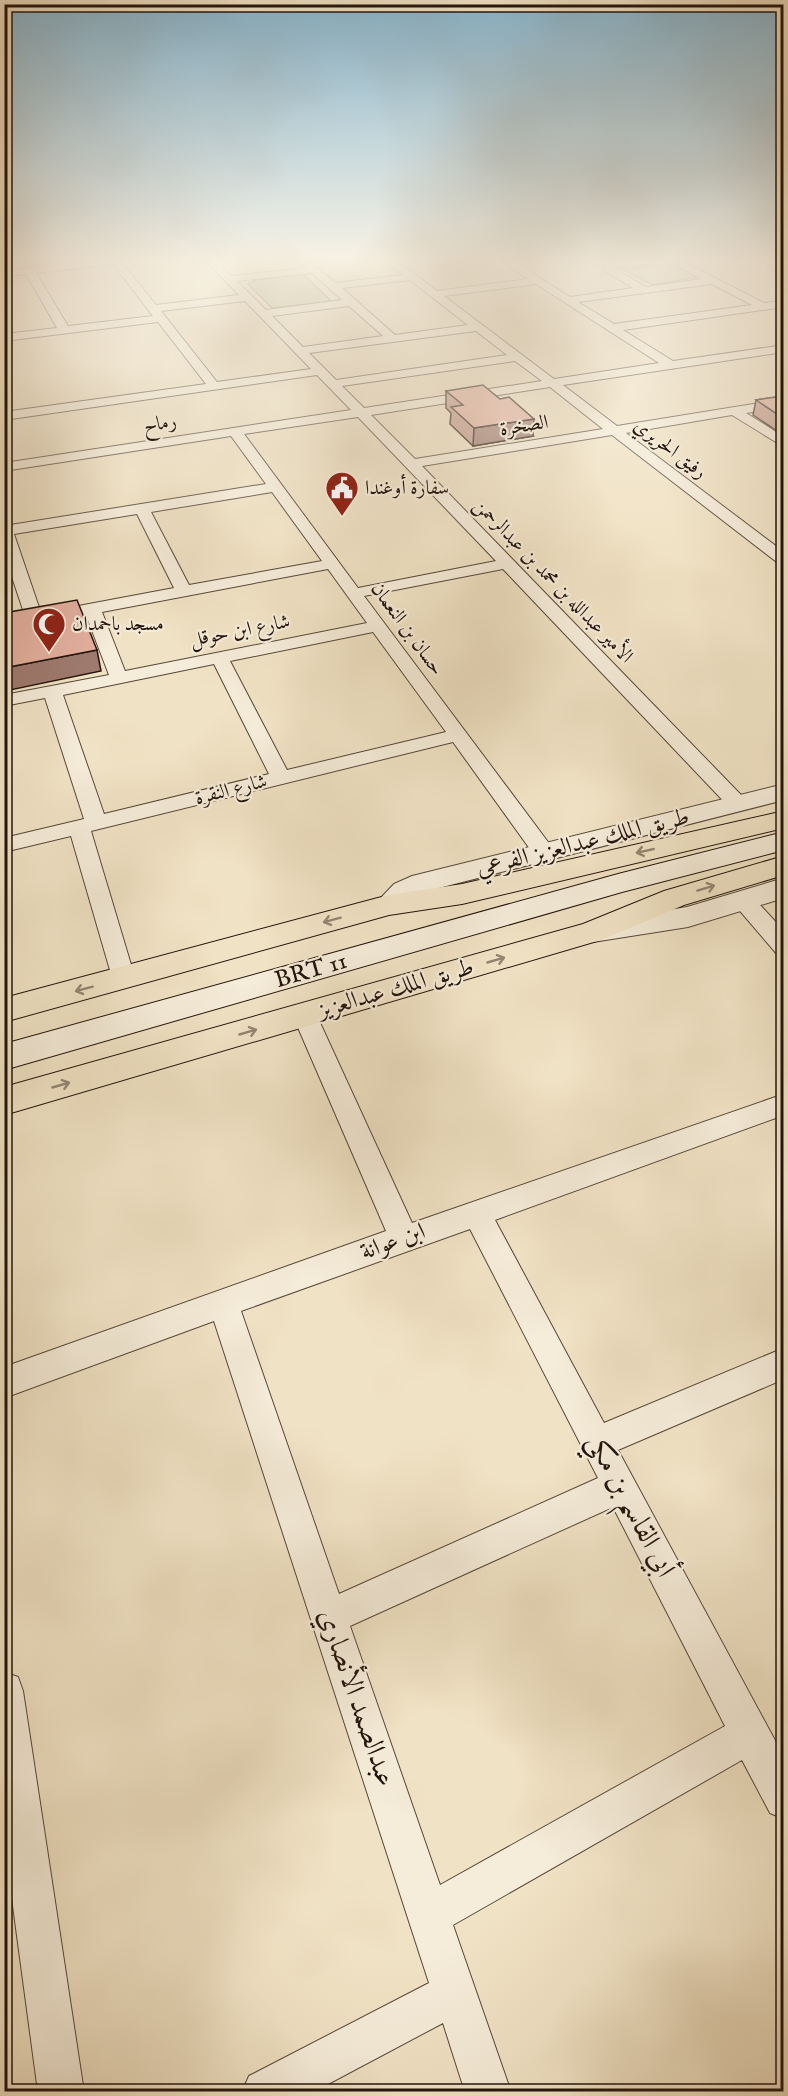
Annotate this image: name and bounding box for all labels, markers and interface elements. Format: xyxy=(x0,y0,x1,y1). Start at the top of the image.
street label: رماح xyxy=(141,409,179,443)
street label: الصخرة xyxy=(498,410,550,442)
street label: رفيق الحريري xyxy=(627,413,712,486)
public building icon: سفارة أوغندا xyxy=(324,470,360,517)
place label: سفارة أوغندا xyxy=(365,473,449,501)
street label: الأمير عبدالله بن محمد بن عبدالرحمن xyxy=(468,490,641,669)
street label: حسان بن النعمان xyxy=(365,577,449,681)
mosque icon: مسجد باحمدان xyxy=(31,606,67,653)
street label: شارع ابن حوقل xyxy=(188,609,293,657)
place label: مسجد باحمدان xyxy=(72,612,164,637)
street label: شارع النقرة xyxy=(192,769,271,815)
street label: طريق الملك عبدالعزيز الفرعي xyxy=(473,802,693,886)
one-way arrow xyxy=(636,846,655,858)
one-way arrow xyxy=(696,882,715,894)
one-way arrow xyxy=(323,915,342,927)
street label: BRT 11 xyxy=(271,946,351,996)
street label: طريق الملك عبدالعزيز xyxy=(312,952,478,1027)
one-way arrow xyxy=(486,954,505,965)
one-way arrow xyxy=(74,984,93,995)
one-way arrow xyxy=(239,1026,258,1037)
one-way arrow xyxy=(51,1079,70,1090)
street label: ابن عوانة xyxy=(356,1216,430,1268)
street label: أبي القاسم بن مكي xyxy=(571,1426,686,1588)
street label: عبدالصمد الأنصاري xyxy=(306,1604,406,1792)

